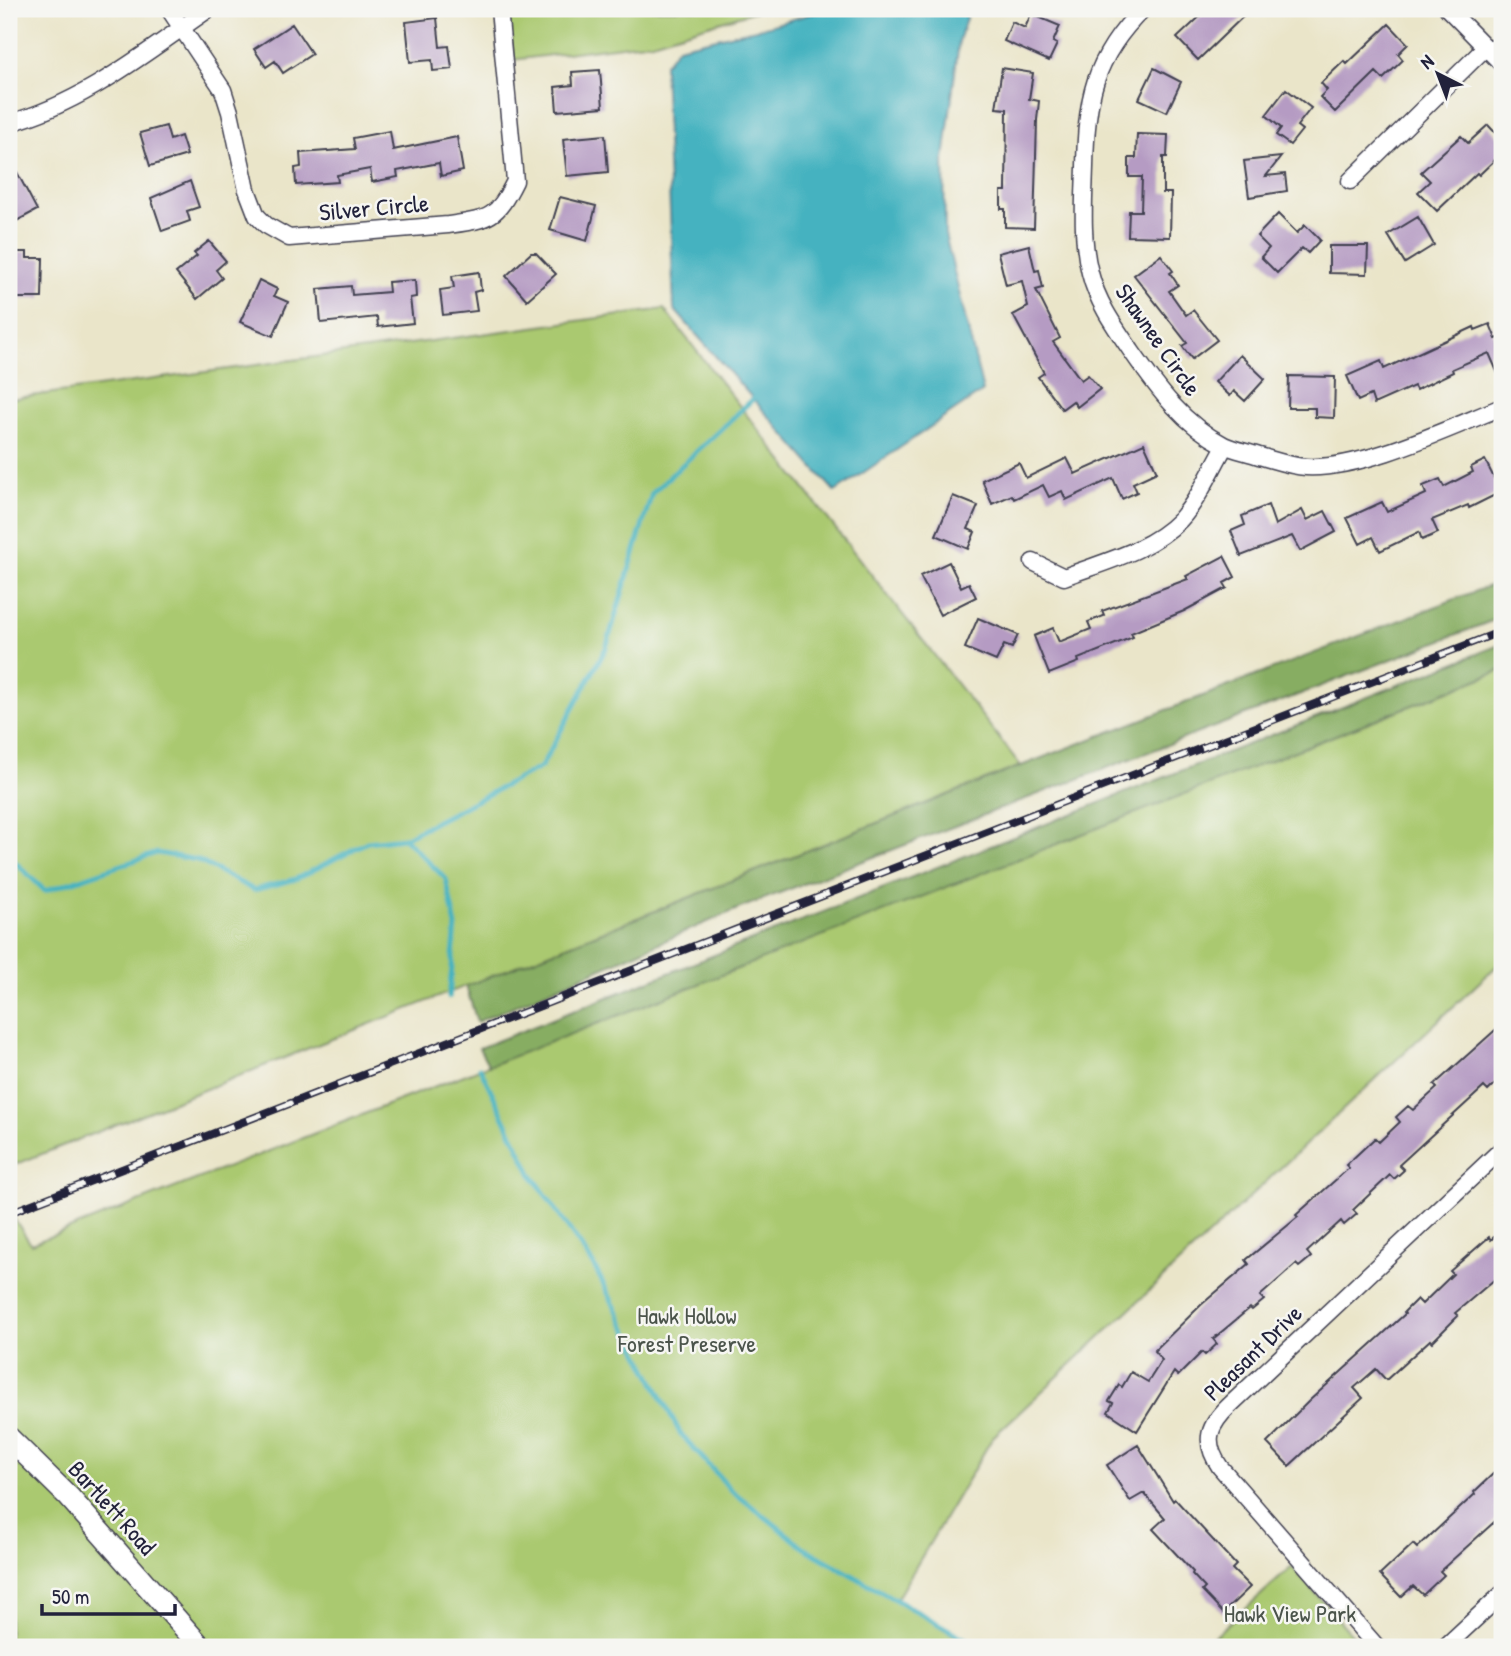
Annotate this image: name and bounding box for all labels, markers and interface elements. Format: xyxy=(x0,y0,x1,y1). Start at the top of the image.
north arrow xyxy=(1402,38,1472,108)
text: N xyxy=(1414,48,1439,74)
street label: Silver Circle xyxy=(318,186,430,228)
street label: Shawnee Circle xyxy=(1108,277,1209,402)
street label: Pleasant Drive xyxy=(1196,1297,1309,1407)
park label: Hawk Hollow Forest Preserve xyxy=(617,1299,756,1359)
street label: Bartlett Road xyxy=(62,1453,164,1561)
scale bar xyxy=(42,1572,175,1616)
text: 50 m xyxy=(52,1582,89,1611)
park label: Hawk View Park xyxy=(1224,1597,1356,1629)

